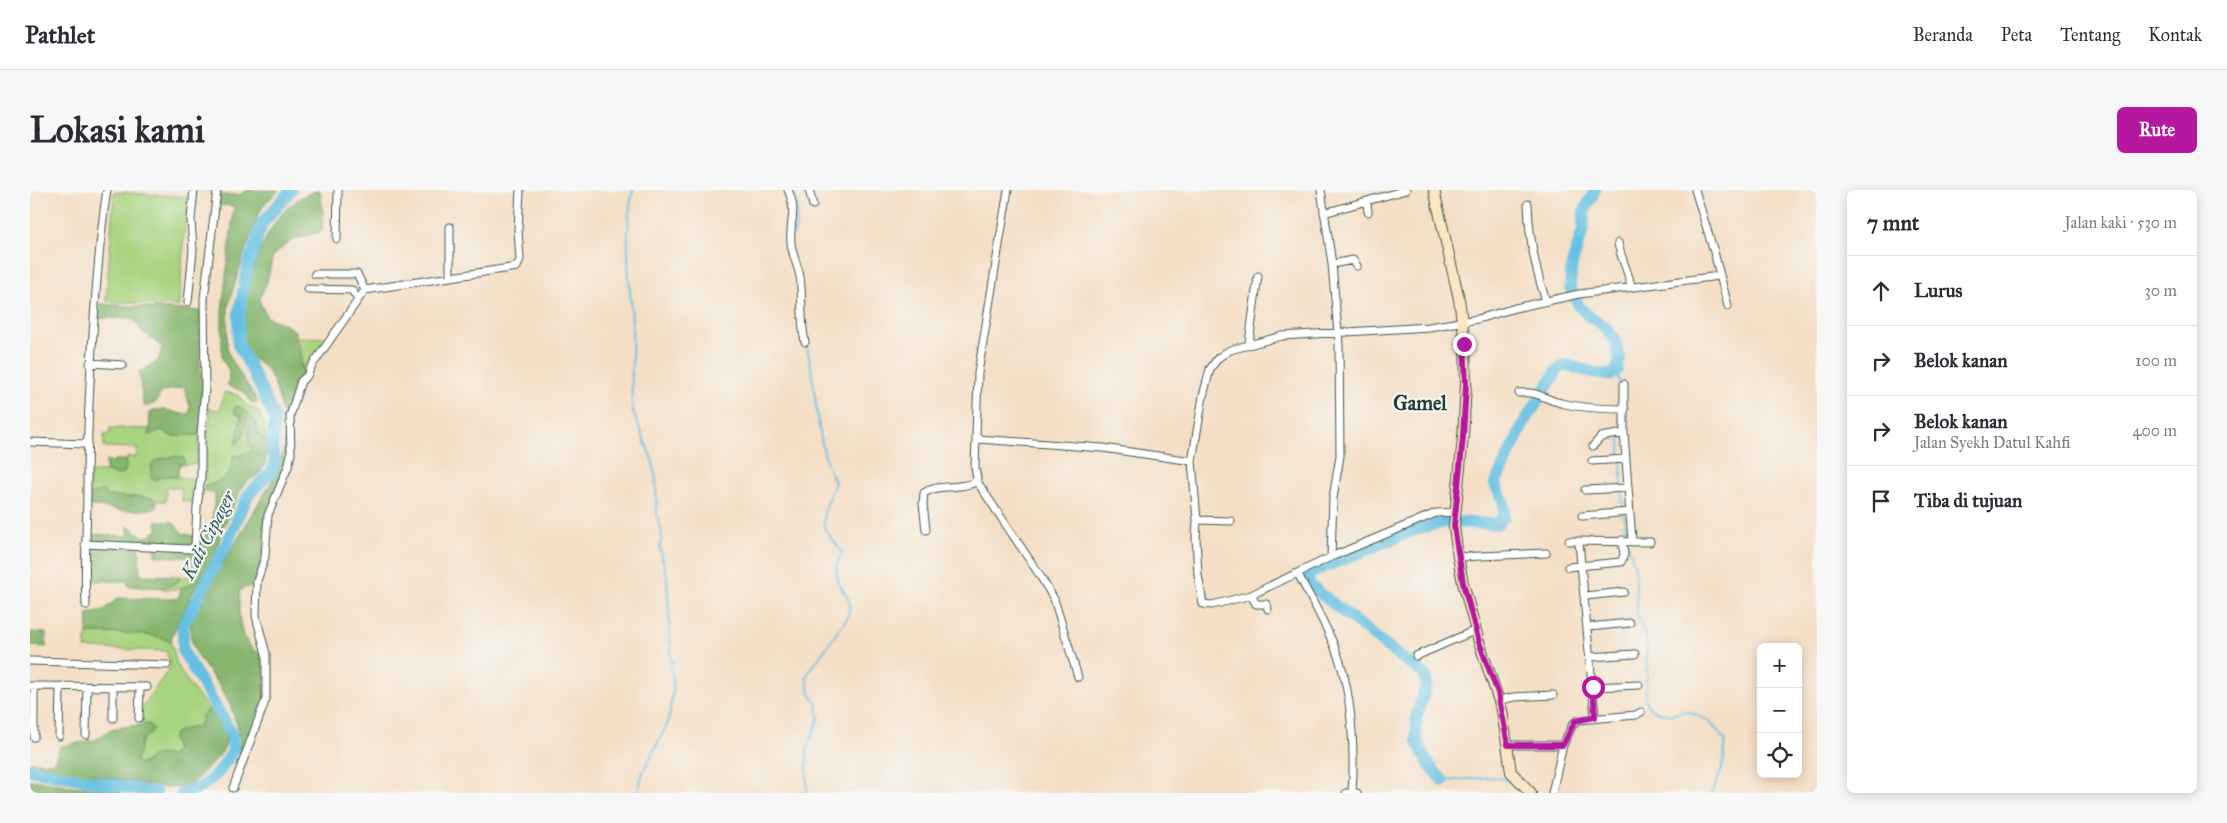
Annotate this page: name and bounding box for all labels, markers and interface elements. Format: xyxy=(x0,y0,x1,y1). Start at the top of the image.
text: Pathlet xyxy=(25,20,95,50)
text: Beranda xyxy=(1913,24,1973,46)
text: Peta xyxy=(2001,24,2032,46)
text: Tentang xyxy=(2060,24,2120,46)
text: Kontak xyxy=(2148,24,2202,46)
button: Rute xyxy=(2117,107,2197,153)
text: Lokasi kami xyxy=(30,109,205,152)
text: 7 mnt xyxy=(1867,210,1919,236)
text: Jalan kaki · 530 m xyxy=(2065,213,2177,232)
icon: ahead xyxy=(1867,277,1895,305)
text: Lurus xyxy=(1914,279,1962,302)
text: 30 m xyxy=(2144,281,2177,300)
route end xyxy=(1453,333,1476,356)
icon: right xyxy=(1867,347,1895,375)
text: Belok kanan xyxy=(1914,349,2008,372)
text: 100 m xyxy=(2135,351,2177,370)
district label: Gamel xyxy=(1393,391,1447,415)
text: Belok kanan xyxy=(1914,410,2008,433)
icon: right xyxy=(1867,417,1895,445)
text: 400 m xyxy=(2133,421,2177,440)
text: Jalan Syekh Datul Kahfi xyxy=(1914,433,2070,452)
water label: Kali Cipager xyxy=(176,486,241,584)
icon: arrive xyxy=(1867,487,1895,515)
text: Tiba di tujuan xyxy=(1914,489,2022,512)
map controls xyxy=(1757,643,1802,778)
button: + xyxy=(1757,643,1802,688)
route start xyxy=(1582,676,1605,699)
button: − xyxy=(1757,688,1802,733)
button: locate xyxy=(1757,733,1802,778)

